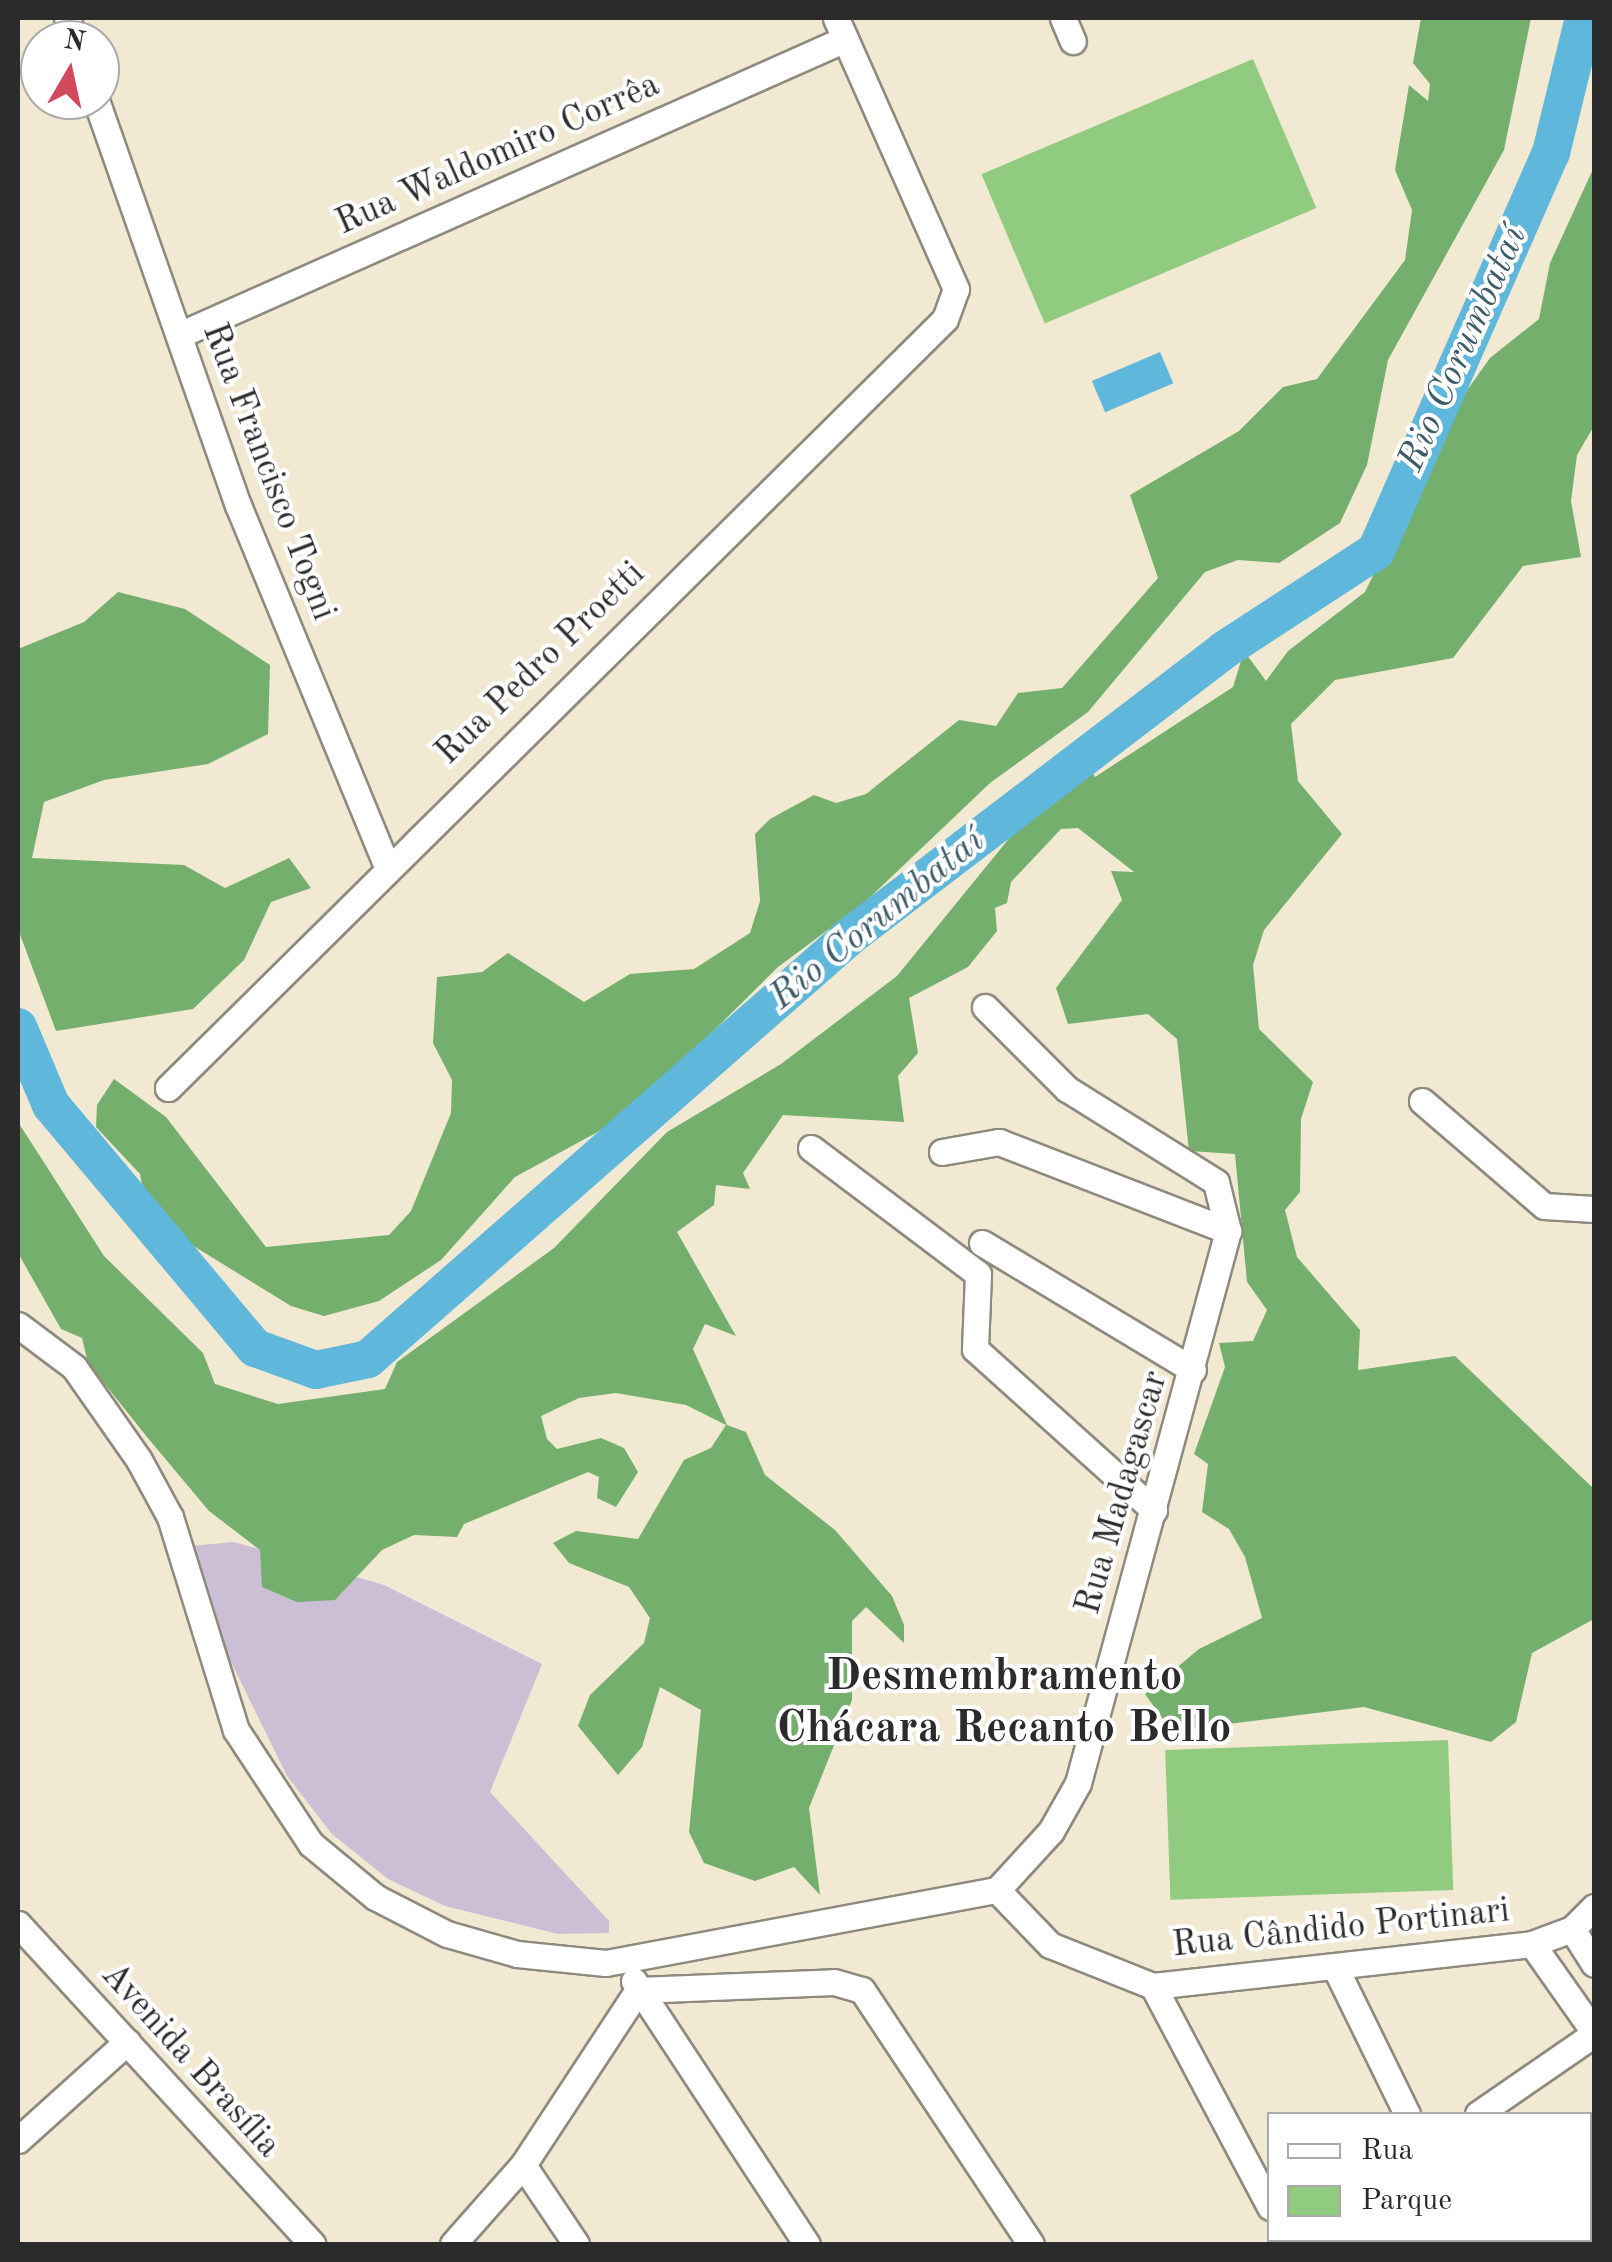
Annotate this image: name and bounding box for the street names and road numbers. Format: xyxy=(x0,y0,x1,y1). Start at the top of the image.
street label: Rua Waldomiro Corrêa xyxy=(330,65,666,245)
street label: Rua Francisco Togni xyxy=(192,318,344,626)
street label: Rua Pedro Proetti xyxy=(428,554,654,774)
street label: Rua Madagascar xyxy=(1068,1366,1178,1620)
street label: Rua Cândido Portinari xyxy=(1170,1890,1512,1968)
street label: Avenida Brasília xyxy=(91,1955,289,2167)

